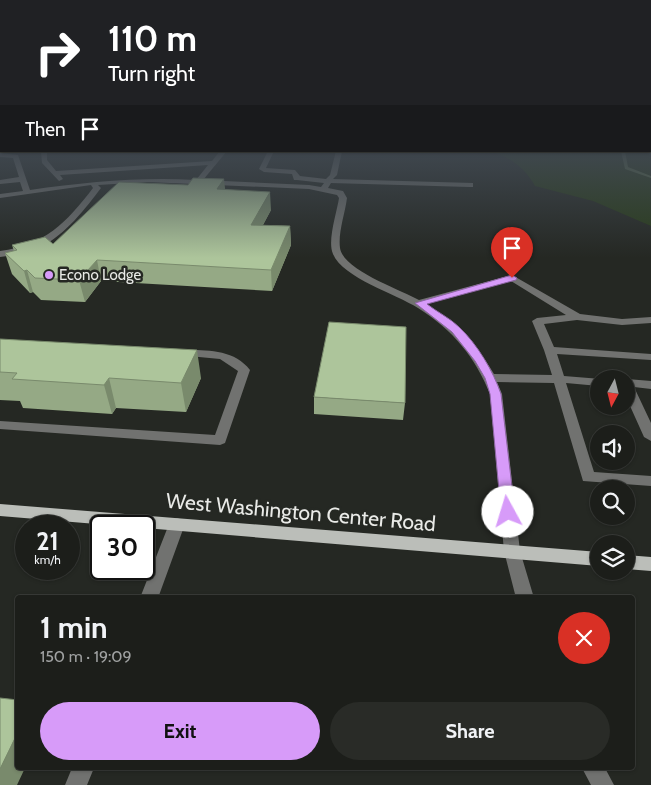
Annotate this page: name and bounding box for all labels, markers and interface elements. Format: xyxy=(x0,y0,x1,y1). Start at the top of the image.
text: 110 m xyxy=(108,17,197,60)
icon: right xyxy=(25,20,90,85)
text: Turn right xyxy=(108,60,195,87)
icon: arrive xyxy=(76,115,104,143)
text: Then xyxy=(25,118,66,141)
pin xyxy=(491,227,533,278)
icon: arrive xyxy=(498,234,526,262)
place label: Econo Lodge xyxy=(59,266,141,284)
marker: Econo Lodge xyxy=(43,269,55,281)
north arrow xyxy=(590,370,635,415)
map controls xyxy=(590,370,635,580)
button: sound xyxy=(590,425,635,470)
button: search xyxy=(590,480,635,525)
position arrow xyxy=(481,485,533,537)
street label: West Washington Center Road xyxy=(165,488,437,536)
speed limit sign: 30 xyxy=(90,515,155,580)
text: 21 xyxy=(36,526,59,556)
button: layers xyxy=(590,535,635,580)
text: km/h xyxy=(34,552,61,567)
text: 1 min xyxy=(40,609,108,646)
button: close xyxy=(558,612,610,664)
text: 150 m · 19:09 xyxy=(40,647,132,666)
button: Exit xyxy=(40,702,320,760)
button: Share xyxy=(330,702,610,760)

